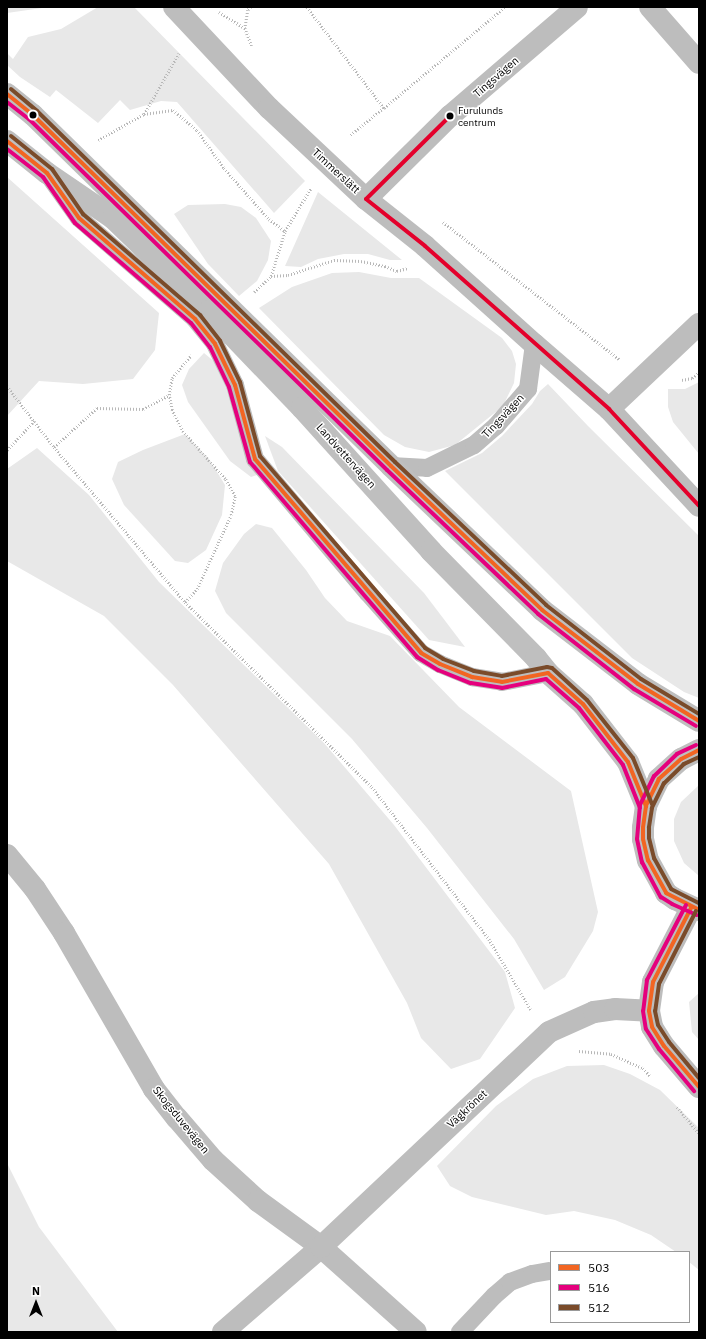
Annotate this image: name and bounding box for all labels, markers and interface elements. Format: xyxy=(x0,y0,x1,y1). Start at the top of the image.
street label: Tingsvägen xyxy=(471,54,521,100)
place label: Furulunds centrum xyxy=(458,104,503,128)
unlabelled marker xyxy=(28,110,38,120)
marker: Furulunds centrum xyxy=(445,111,455,121)
street label: Timmerslätt xyxy=(309,146,363,196)
street label: Tingsvägen xyxy=(479,391,527,441)
street label: Landvettervägen xyxy=(314,421,378,491)
street label: Skogsduvevägen xyxy=(150,1084,212,1156)
street label: Vägkrönet xyxy=(444,1087,490,1131)
legend xyxy=(550,1251,690,1323)
text: 503 xyxy=(588,1260,610,1275)
text: 516 xyxy=(588,1280,610,1295)
north arrow xyxy=(16,1283,56,1323)
text: N xyxy=(32,1284,40,1298)
text: 512 xyxy=(588,1300,610,1315)

